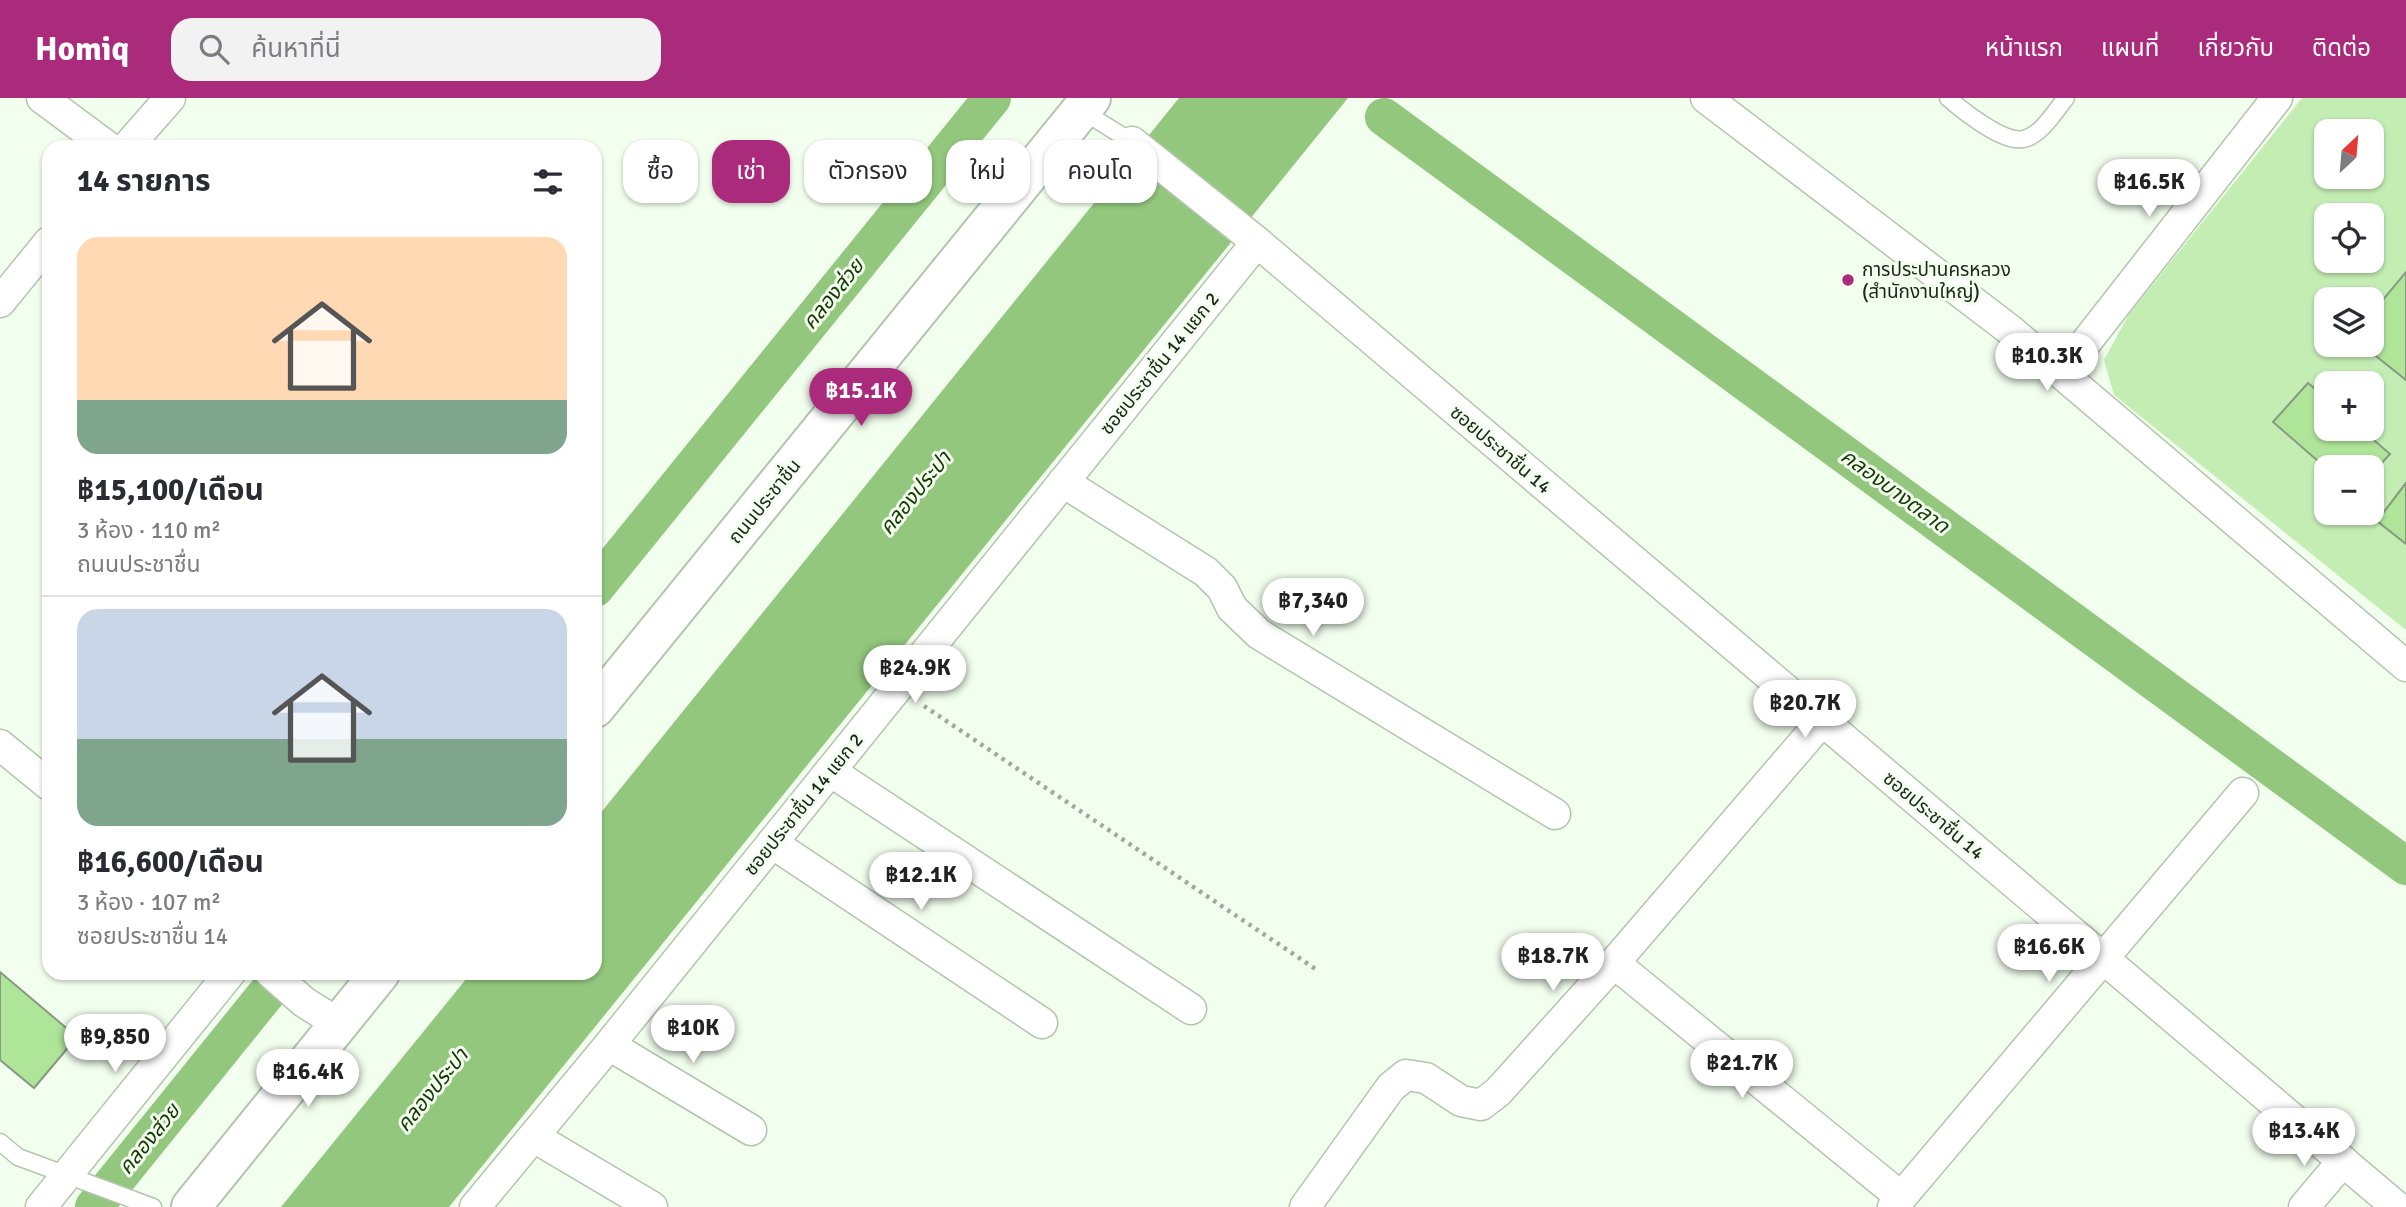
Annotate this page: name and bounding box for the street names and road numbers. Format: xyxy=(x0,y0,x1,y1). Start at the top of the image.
street label: ซอยประชาชื่น 14 แยก 2 xyxy=(1093,286,1225,440)
street label: ซอยประชาชื่น 14 xyxy=(1445,399,1557,499)
street label: ถนนประชาชื่น xyxy=(722,453,806,549)
street label: ซอยประชาชื่น 14 แยก 2 xyxy=(737,727,869,881)
street label: ซอยประชาชื่น 14 xyxy=(1878,765,1990,865)

